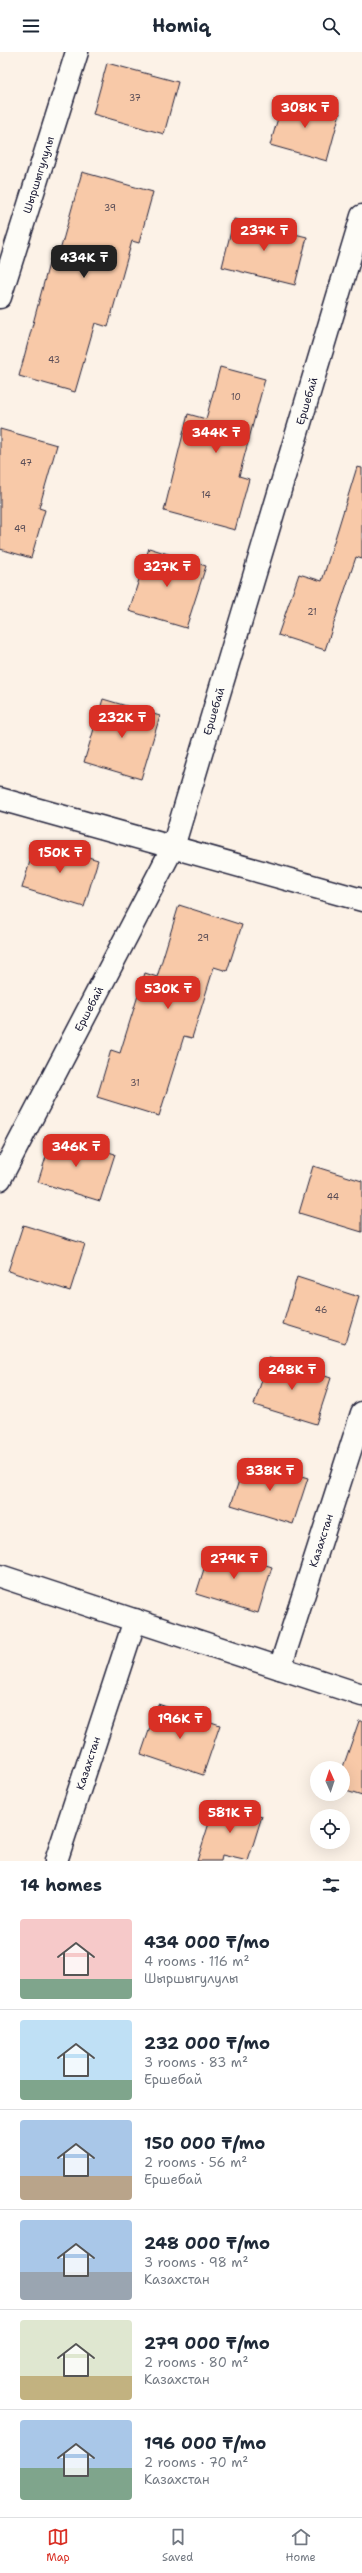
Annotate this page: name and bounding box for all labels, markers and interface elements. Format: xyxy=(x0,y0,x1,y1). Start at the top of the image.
text: Homiq xyxy=(152,14,210,38)
icon: menu xyxy=(20,15,42,37)
icon: search xyxy=(320,15,342,37)
house number: 37 xyxy=(129,92,141,104)
pin: 308K ₸ xyxy=(272,95,338,129)
text: 308K ₸ xyxy=(281,99,329,116)
street label: Шыршыгулулы xyxy=(19,134,58,215)
house number: 39 xyxy=(104,202,116,214)
pin: 237K ₸ xyxy=(231,218,297,252)
text: 237K ₸ xyxy=(240,222,288,239)
pin: 434K ₸ xyxy=(51,245,117,279)
text: 434K ₸ xyxy=(60,249,108,266)
house number: 43 xyxy=(48,354,60,366)
street label: Ершебай xyxy=(292,375,321,427)
house number: 10 xyxy=(231,391,241,403)
pin: 344K ₸ xyxy=(183,420,249,454)
text: 344K ₸ xyxy=(192,424,240,441)
house number: 47 xyxy=(20,457,32,469)
house number: 14 xyxy=(201,489,211,501)
house number: 49 xyxy=(14,523,26,535)
pin: 327K ₸ xyxy=(134,554,200,588)
text: 327K ₸ xyxy=(143,558,191,575)
house number: 21 xyxy=(307,606,317,618)
street label: Ершебай xyxy=(199,686,228,737)
pin: 232K ₸ xyxy=(89,705,155,739)
text: 232K ₸ xyxy=(98,709,146,726)
pin: 150K ₸ xyxy=(27,840,93,874)
text: 150K ₸ xyxy=(38,844,82,861)
house number: 29 xyxy=(197,932,209,944)
pin: 530K ₸ xyxy=(135,976,201,1010)
text: 530K ₸ xyxy=(144,980,192,997)
street label: Ершебай xyxy=(71,983,107,1034)
house number: 31 xyxy=(130,1077,140,1089)
pin: 346K ₸ xyxy=(43,1134,109,1168)
text: 346K ₸ xyxy=(52,1138,100,1155)
house number: 44 xyxy=(327,1191,339,1203)
house number: 46 xyxy=(315,1304,327,1316)
pin: 248K ₸ xyxy=(259,1357,325,1391)
text: 248K ₸ xyxy=(268,1361,316,1378)
pin: 338K ₸ xyxy=(237,1458,303,1492)
text: 338K ₸ xyxy=(246,1462,294,1479)
street label: Казахстан xyxy=(305,1512,337,1569)
pin: 279K ₸ xyxy=(201,1546,267,1580)
text: 279K ₸ xyxy=(210,1550,258,1567)
pin: 196K ₸ xyxy=(147,1706,213,1740)
text: 196K ₸ xyxy=(157,1710,203,1727)
street label: Казахстан xyxy=(72,1734,104,1792)
north arrow xyxy=(310,1761,350,1801)
map controls xyxy=(310,1761,350,1849)
pin: 581K ₸ xyxy=(197,1800,263,1834)
text: 581K ₸ xyxy=(208,1804,252,1821)
button: locate xyxy=(310,1809,350,1849)
text: 14 homes xyxy=(20,1874,102,1896)
icon: filters xyxy=(320,1874,342,1896)
text: 434 000 ₸/mo xyxy=(144,1931,270,1953)
icon: home xyxy=(52,1935,100,1983)
text: 4 rooms · 116 m² xyxy=(144,1953,250,1970)
text: Шыршыгулулы xyxy=(144,1970,238,1987)
text: 232 000 ₸/mo xyxy=(144,2032,270,2054)
icon: home xyxy=(52,2036,100,2084)
text: 3 rooms · 83 m² xyxy=(144,2054,248,2071)
text: Ершебай xyxy=(144,2071,202,2088)
text: 150 000 ₸/mo xyxy=(144,2132,265,2154)
icon: home xyxy=(52,2136,100,2184)
text: 2 rooms · 56 m² xyxy=(144,2154,247,2171)
text: Ершебай xyxy=(144,2171,202,2188)
text: 248 000 ₸/mo xyxy=(144,2232,270,2254)
icon: home xyxy=(52,2236,100,2284)
text: 3 rooms · 98 m² xyxy=(144,2254,248,2271)
text: Казахстан xyxy=(144,2271,210,2288)
text: 279 000 ₸/mo xyxy=(144,2332,270,2354)
icon: home xyxy=(52,2336,100,2384)
text: 2 rooms · 80 m² xyxy=(144,2354,248,2371)
text: Казахстан xyxy=(144,2371,210,2388)
text: 196 000 ₸/mo xyxy=(144,2432,266,2454)
icon: home xyxy=(52,2436,100,2484)
text: 2 rooms · 70 m² xyxy=(144,2454,248,2471)
text: Казахстан xyxy=(144,2471,210,2488)
tab: Map xyxy=(46,2526,70,2565)
tab: Saved xyxy=(162,2526,193,2565)
tab: Home xyxy=(286,2526,316,2565)

